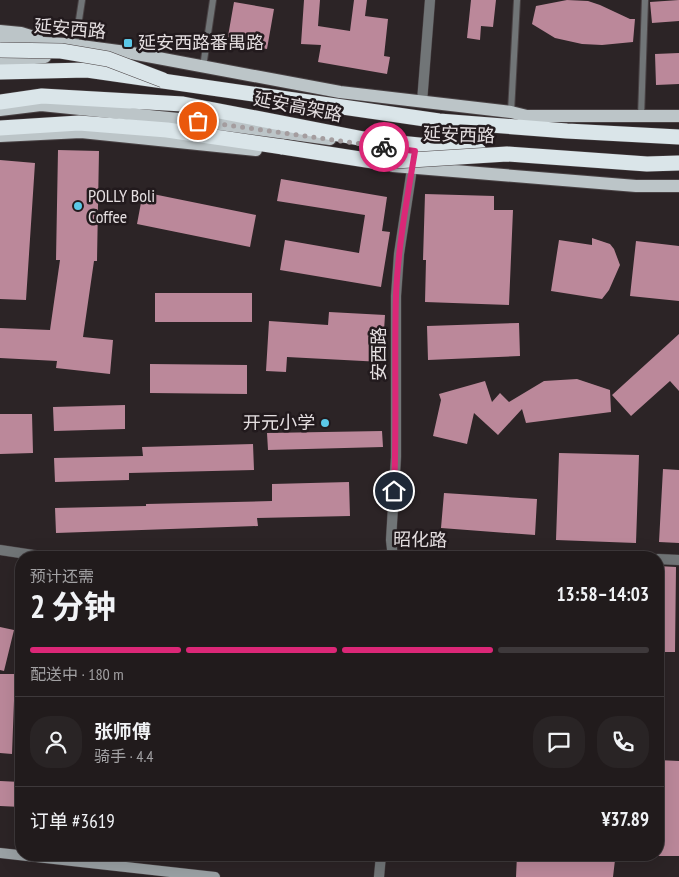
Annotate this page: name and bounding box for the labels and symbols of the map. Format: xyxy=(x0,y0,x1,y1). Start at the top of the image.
street label: 延安西路 xyxy=(33,14,107,43)
place label: 延安西路番禺路 xyxy=(138,31,264,54)
marker: 延安西路番禺路 xyxy=(122,37,134,49)
street label: 延安高架路 xyxy=(252,87,344,126)
pin xyxy=(177,100,219,142)
courier xyxy=(359,122,409,172)
street label: 延安西路 xyxy=(423,122,495,147)
place label: POLLY Boli Coffee xyxy=(88,184,155,228)
marker: POLLY Boli Coffee xyxy=(72,200,84,212)
street label: 安西路 xyxy=(367,327,390,381)
place label: 开元小学 xyxy=(243,411,315,434)
marker: 开元小学 xyxy=(319,417,331,429)
pin xyxy=(373,470,415,512)
street label: 昭化路 xyxy=(393,528,447,551)

